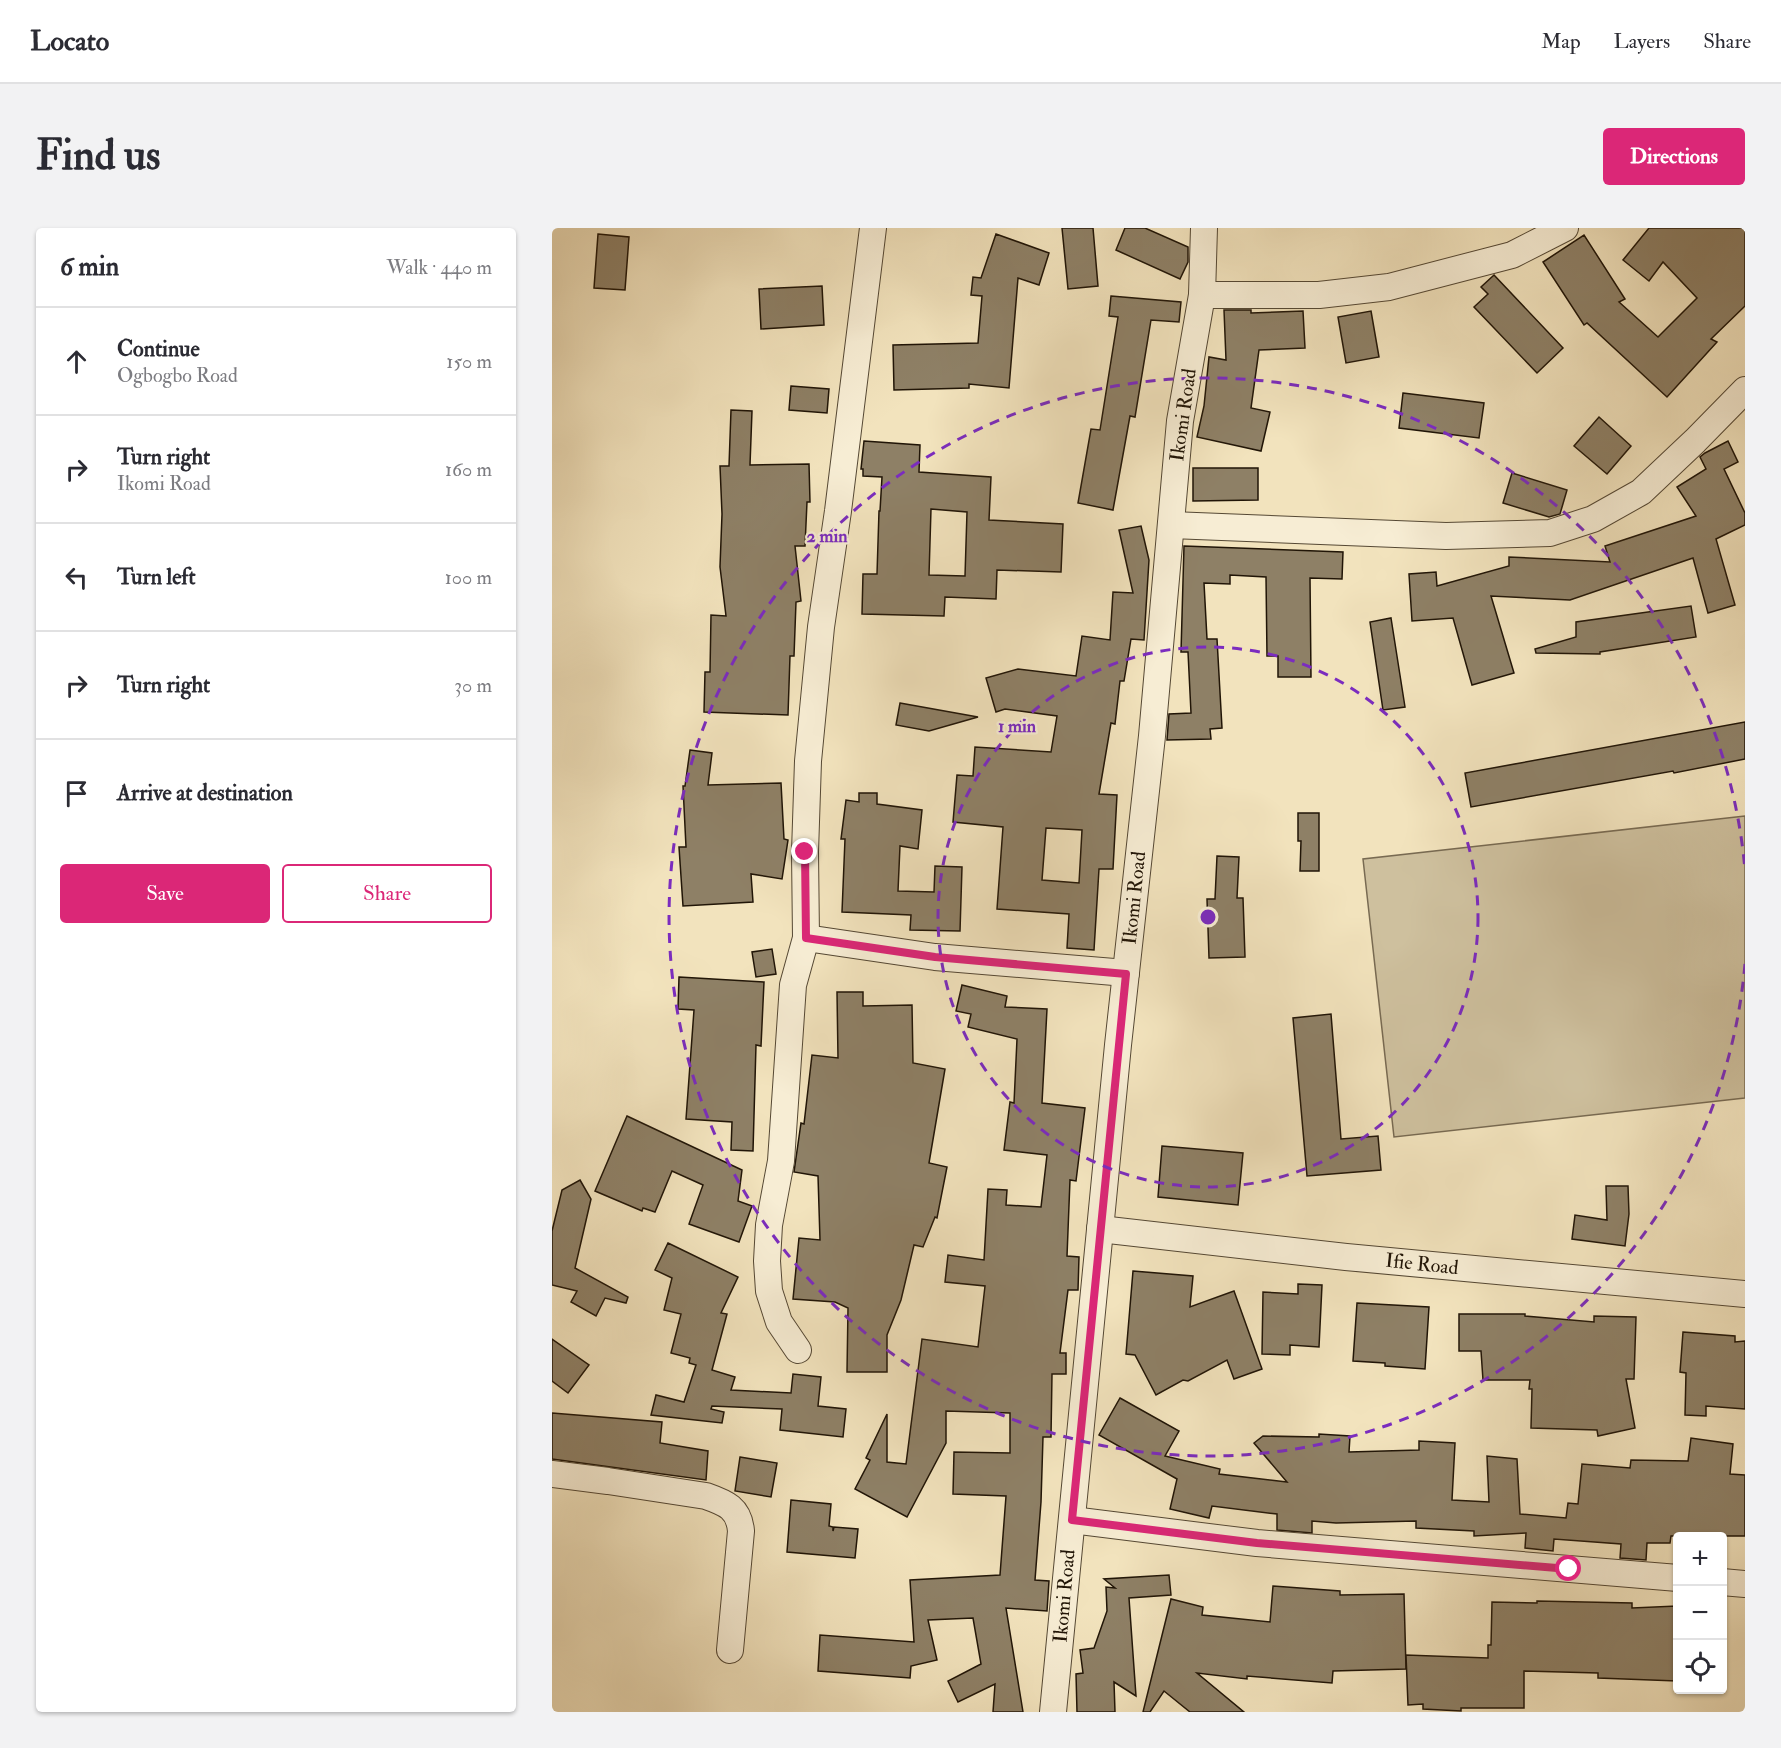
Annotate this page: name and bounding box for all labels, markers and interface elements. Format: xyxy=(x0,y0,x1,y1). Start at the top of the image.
text: Locato xyxy=(30,24,109,59)
text: Map xyxy=(1541,28,1581,55)
text: Layers xyxy=(1614,28,1670,55)
text: Share xyxy=(1703,28,1751,55)
button: Directions xyxy=(1603,128,1745,185)
text: Find us xyxy=(36,130,160,182)
text: 6 min xyxy=(60,251,119,283)
text: Walk · 440 m xyxy=(387,255,492,280)
text: Continue xyxy=(117,335,200,363)
icon: ahead xyxy=(60,345,93,378)
text: 150 m xyxy=(446,349,492,374)
text: Ogbogbo Road xyxy=(117,363,238,388)
street label: Ikomi Road xyxy=(1164,367,1202,463)
text: Turn right xyxy=(117,443,210,471)
icon: right xyxy=(60,453,93,486)
text: 160 m xyxy=(445,457,492,482)
text: Ikomi Road xyxy=(117,471,211,496)
text: 2 min xyxy=(807,525,848,548)
icon: left xyxy=(60,561,93,594)
text: Turn left xyxy=(117,563,196,591)
text: 100 m xyxy=(445,565,492,590)
icon: right xyxy=(60,669,93,702)
text: Turn right xyxy=(117,671,210,699)
text: 30 m xyxy=(454,673,492,698)
text: 1 min xyxy=(998,715,1037,738)
icon: arrive xyxy=(60,777,93,810)
text: Arrive at destination xyxy=(117,779,293,807)
route end xyxy=(791,838,817,864)
street label: Ikomi Road xyxy=(1117,850,1151,946)
button: Save xyxy=(60,864,270,923)
button: Share xyxy=(282,864,492,923)
centre of rings xyxy=(1198,907,1218,927)
street label: Ifie Road xyxy=(1384,1248,1460,1280)
map controls xyxy=(1673,1532,1727,1694)
button: + xyxy=(1673,1532,1727,1586)
street label: Ikomi Road xyxy=(1047,1548,1081,1644)
route start xyxy=(1555,1555,1581,1581)
button: − xyxy=(1673,1586,1727,1640)
button: locate xyxy=(1673,1640,1727,1694)

